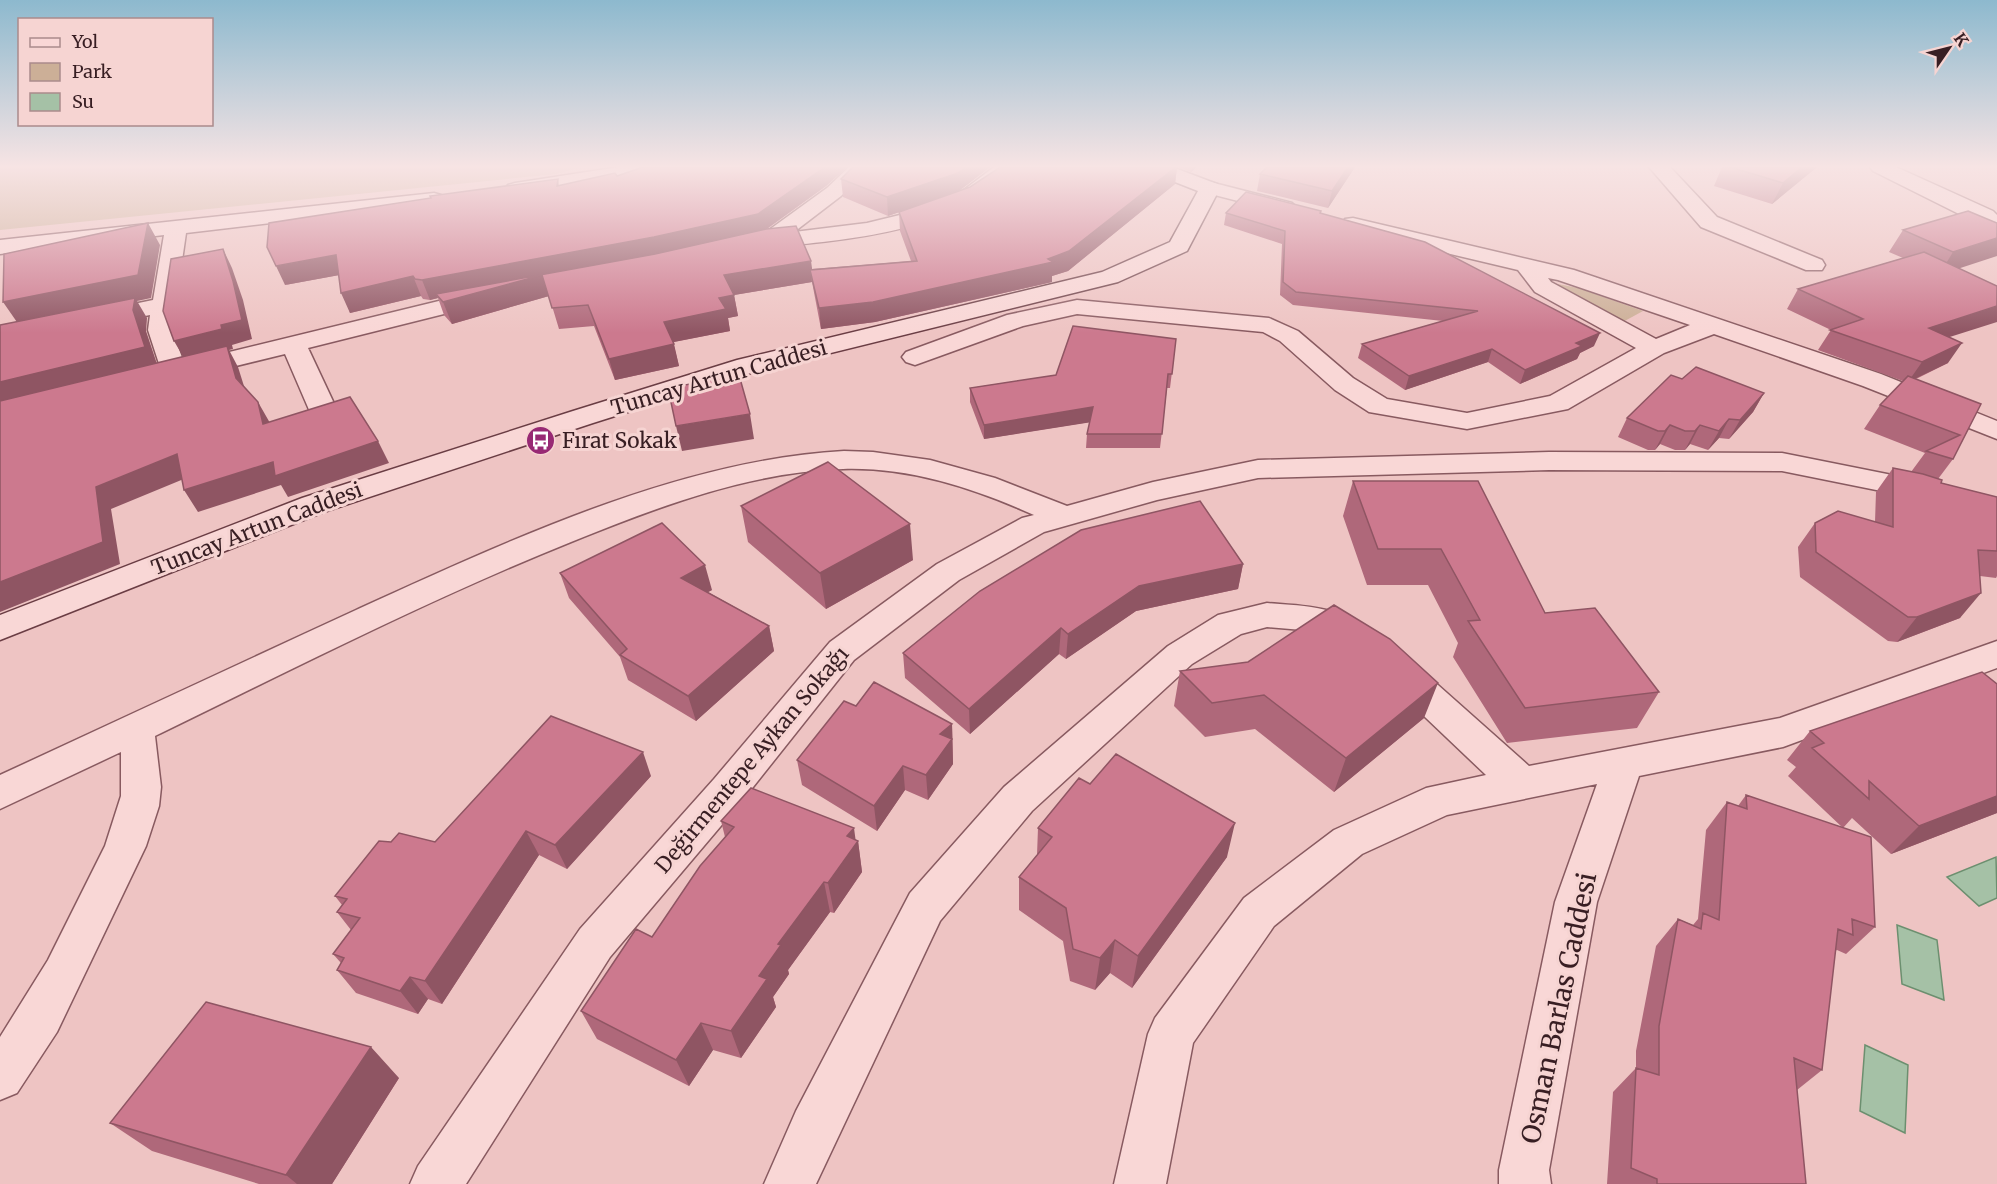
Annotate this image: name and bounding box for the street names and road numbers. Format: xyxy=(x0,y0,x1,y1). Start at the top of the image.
street label: Tuncay Artun Caddesi xyxy=(608,334,830,421)
street label: Tuncay Artun Caddesi xyxy=(148,476,366,581)
street label: Değirmentepe Aykan Sokağı xyxy=(649,641,855,879)
street label: Osman Barlas Caddesi xyxy=(1514,869,1603,1146)

